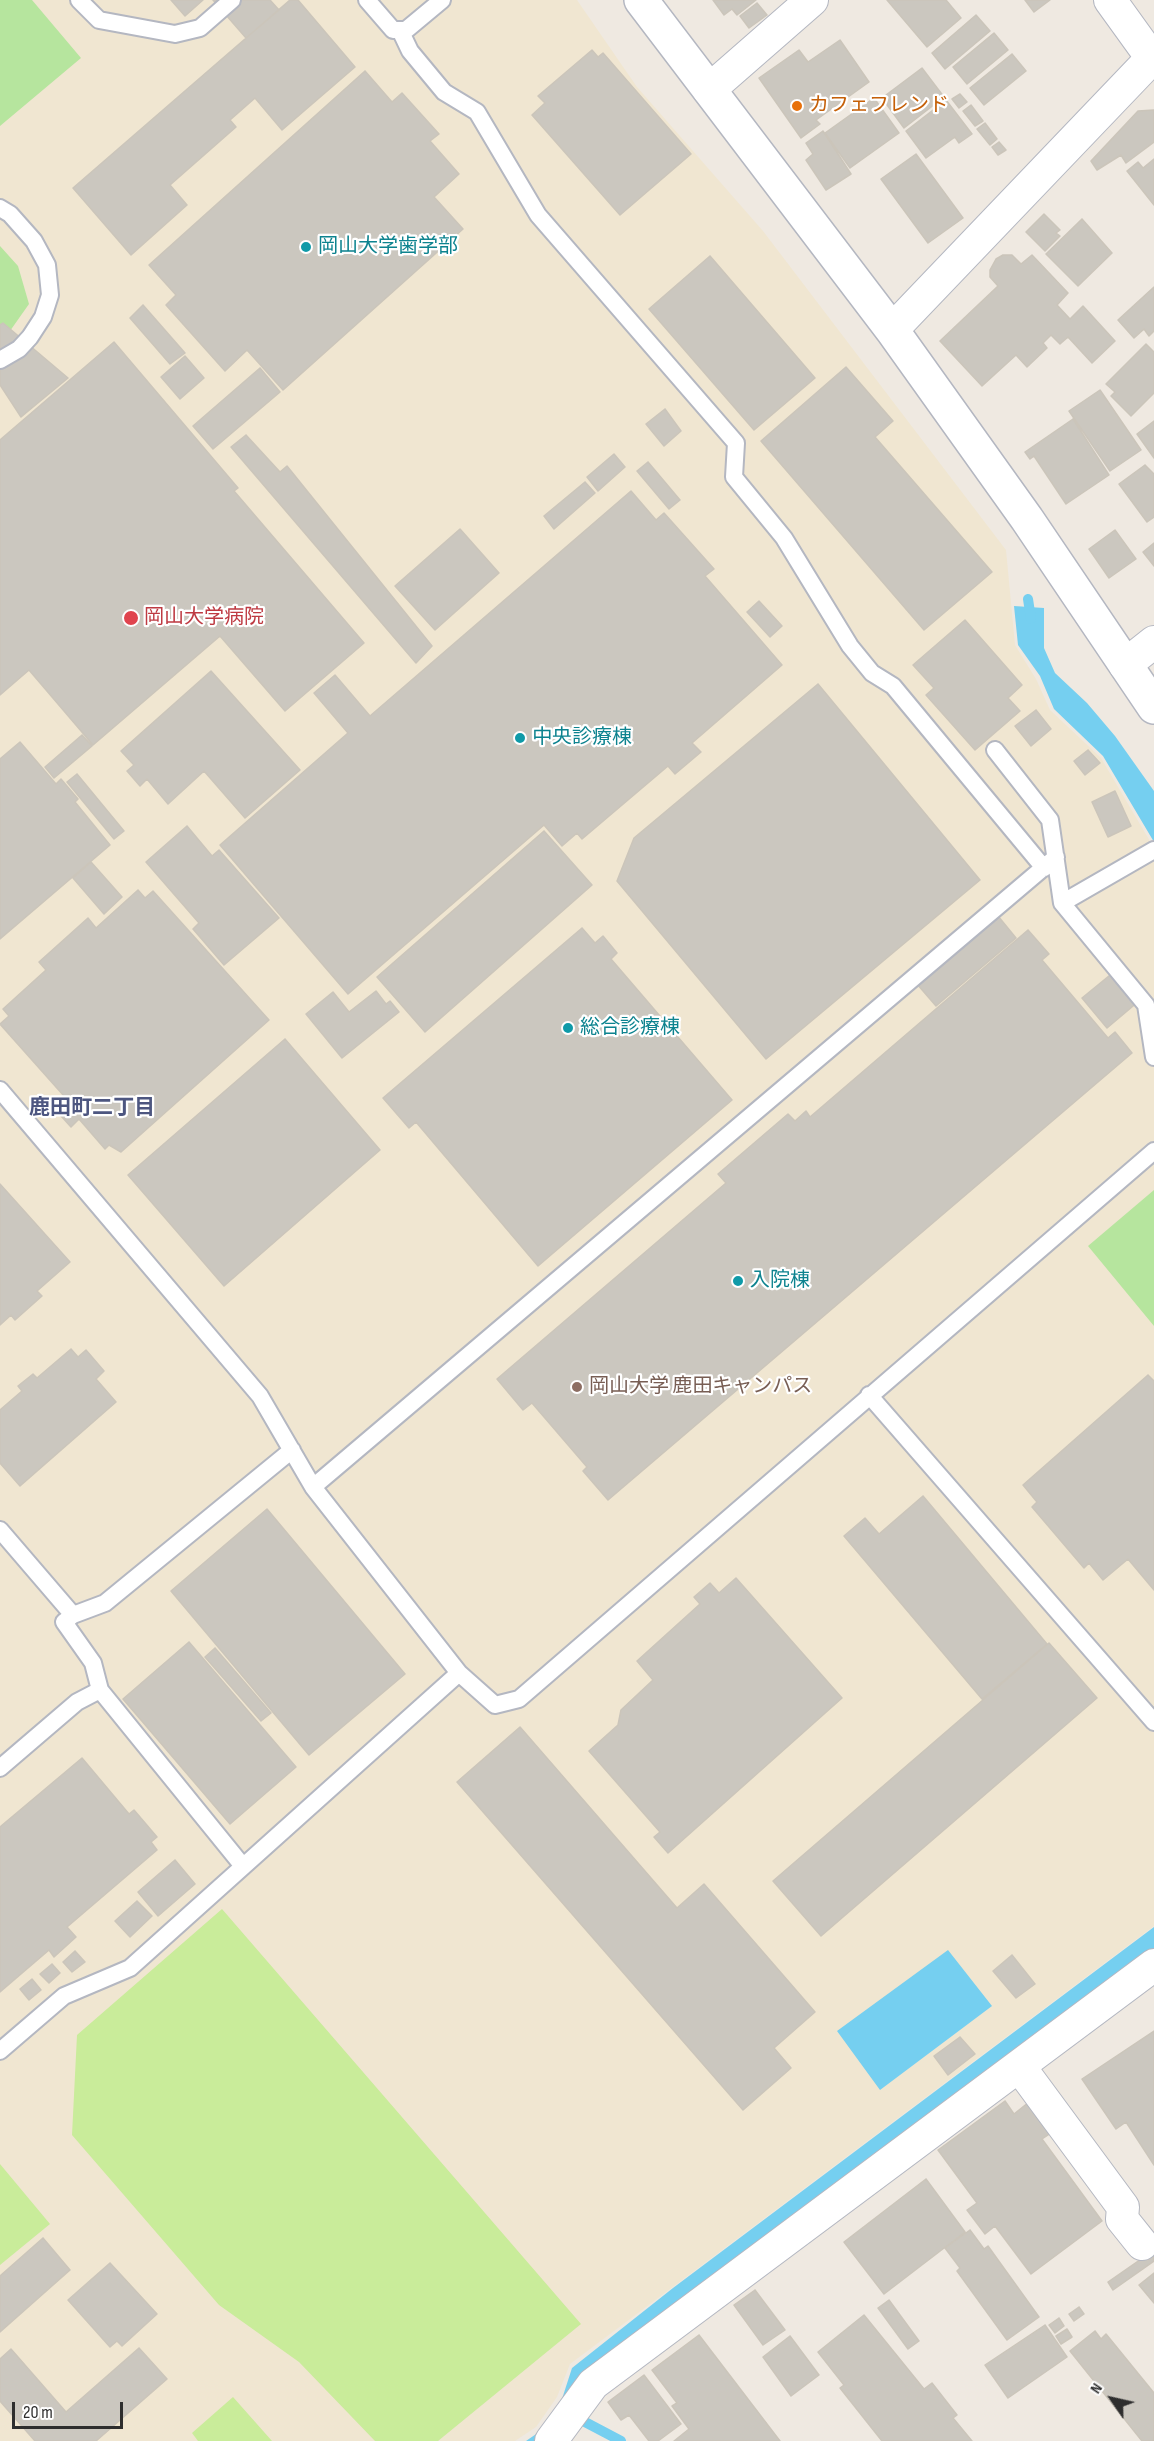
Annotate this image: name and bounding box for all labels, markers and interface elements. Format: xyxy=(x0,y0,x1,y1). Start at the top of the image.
place label: カフェフレンド xyxy=(809,94,949,118)
marker: カフェフレンド xyxy=(790,99,804,113)
place label: 岡山大学歯学部 xyxy=(318,235,458,259)
marker: 岡山大学歯学部 xyxy=(299,240,313,254)
place label: 岡山大学病院 xyxy=(144,606,264,630)
marker: 岡山大学病院 xyxy=(122,609,140,627)
place label: 中央診療棟 xyxy=(532,726,632,750)
marker: 中央診療棟 xyxy=(513,731,527,745)
place label: 総合診療棟 xyxy=(580,1016,680,1040)
marker: 総合診療棟 xyxy=(561,1021,575,1035)
district label: 鹿田町二丁目 xyxy=(29,1096,155,1122)
place label: 入院棟 xyxy=(750,1269,810,1293)
marker: 入院棟 xyxy=(731,1274,745,1288)
place label: 岡山大学 鹿田キャンパス xyxy=(589,1375,812,1399)
marker: 岡山大学 鹿田キャンパス xyxy=(570,1380,584,1394)
north arrow xyxy=(1082,2369,1142,2429)
text: N xyxy=(1086,2380,1107,2398)
scale bar xyxy=(15,2390,126,2428)
text: 20 m xyxy=(23,2402,53,2423)

